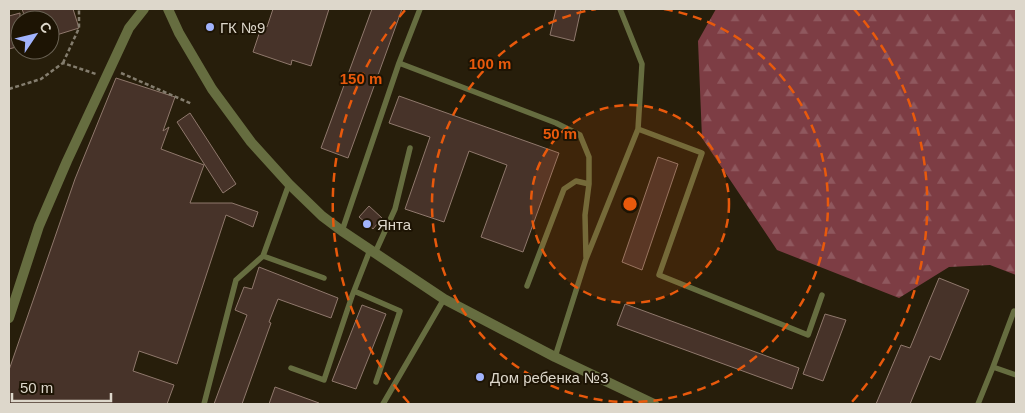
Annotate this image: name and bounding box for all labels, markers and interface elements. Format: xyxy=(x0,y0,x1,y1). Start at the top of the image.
north arrow xyxy=(10,10,60,60)
text: С xyxy=(36,19,55,36)
place label: ГК №9 xyxy=(220,19,265,36)
marker: ГК №9 xyxy=(204,21,216,33)
text: 100 m xyxy=(469,55,511,72)
text: 150 m xyxy=(340,70,382,87)
text: 50 m xyxy=(543,125,577,142)
centre of rings xyxy=(621,195,639,213)
place label: Янта xyxy=(377,216,412,233)
marker: Янта xyxy=(361,218,373,230)
place label: Дом ребенка №3 xyxy=(490,369,609,386)
scale bar xyxy=(12,370,111,402)
marker: Дом ребенка №3 xyxy=(474,371,486,383)
text: 50 m xyxy=(20,379,53,396)

